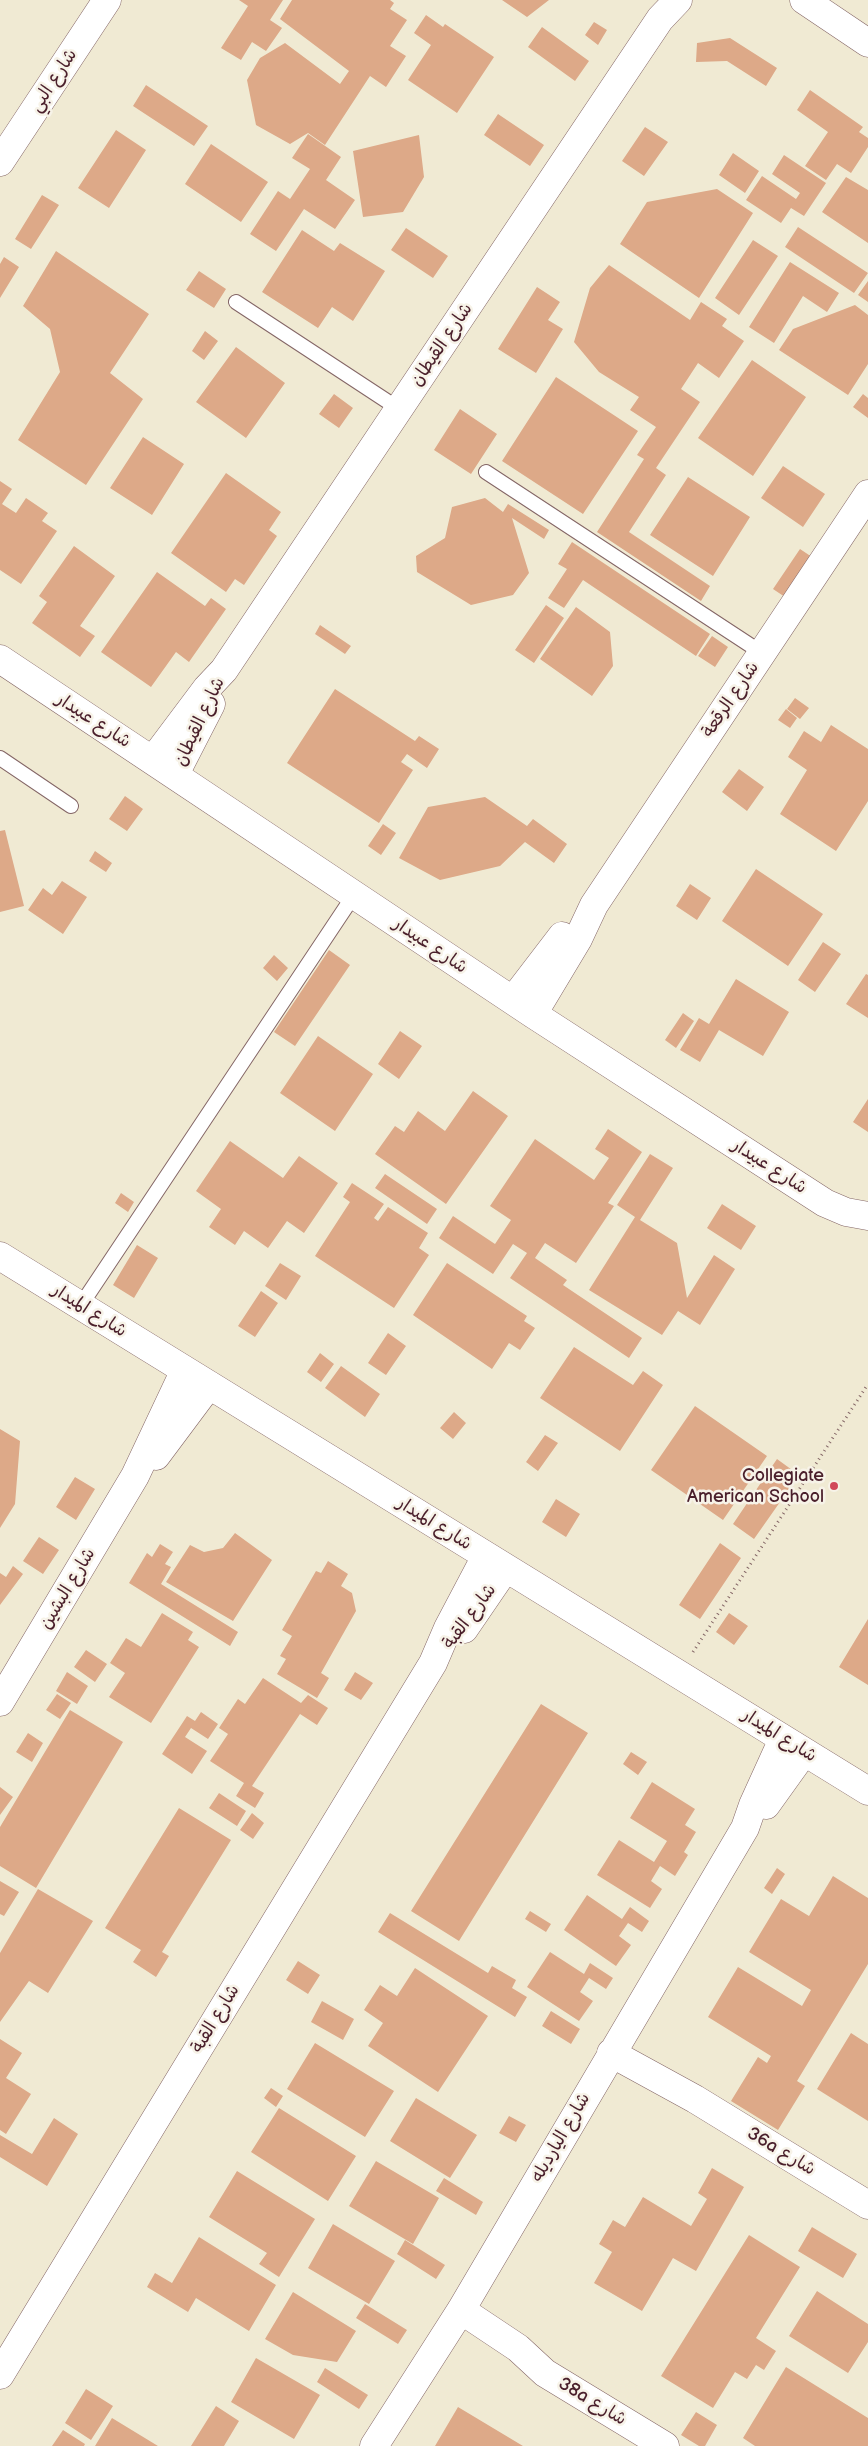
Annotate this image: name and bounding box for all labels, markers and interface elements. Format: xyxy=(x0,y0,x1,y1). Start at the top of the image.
street label: شارع البي xyxy=(26,45,82,117)
street label: شارع القيطان xyxy=(406,299,478,391)
street label: شارع الرقعة xyxy=(698,658,764,742)
street label: شارع القيطان xyxy=(170,674,230,770)
street label: شارع عبيدار xyxy=(52,689,134,753)
street label: شارع عبيدار xyxy=(389,913,471,979)
street label: شارع عبيدار xyxy=(728,1135,810,1199)
street label: شارع الميدار xyxy=(48,1280,130,1342)
place label: Collegiate American School xyxy=(687,1465,824,1508)
marker: Collegiate American School xyxy=(828,1480,840,1492)
street label: شارع الميدار xyxy=(393,1493,475,1555)
street label: شارع البشين xyxy=(35,1544,101,1634)
street label: شارع القبة xyxy=(438,1580,502,1654)
street label: شارع الميدار xyxy=(738,1705,820,1767)
street label: شارع القبة xyxy=(187,1981,245,2057)
street label: شارع اليارديله xyxy=(527,2089,595,2187)
street label: 36a شارع xyxy=(743,2123,819,2181)
street label: 38a شارع xyxy=(554,2373,630,2431)

